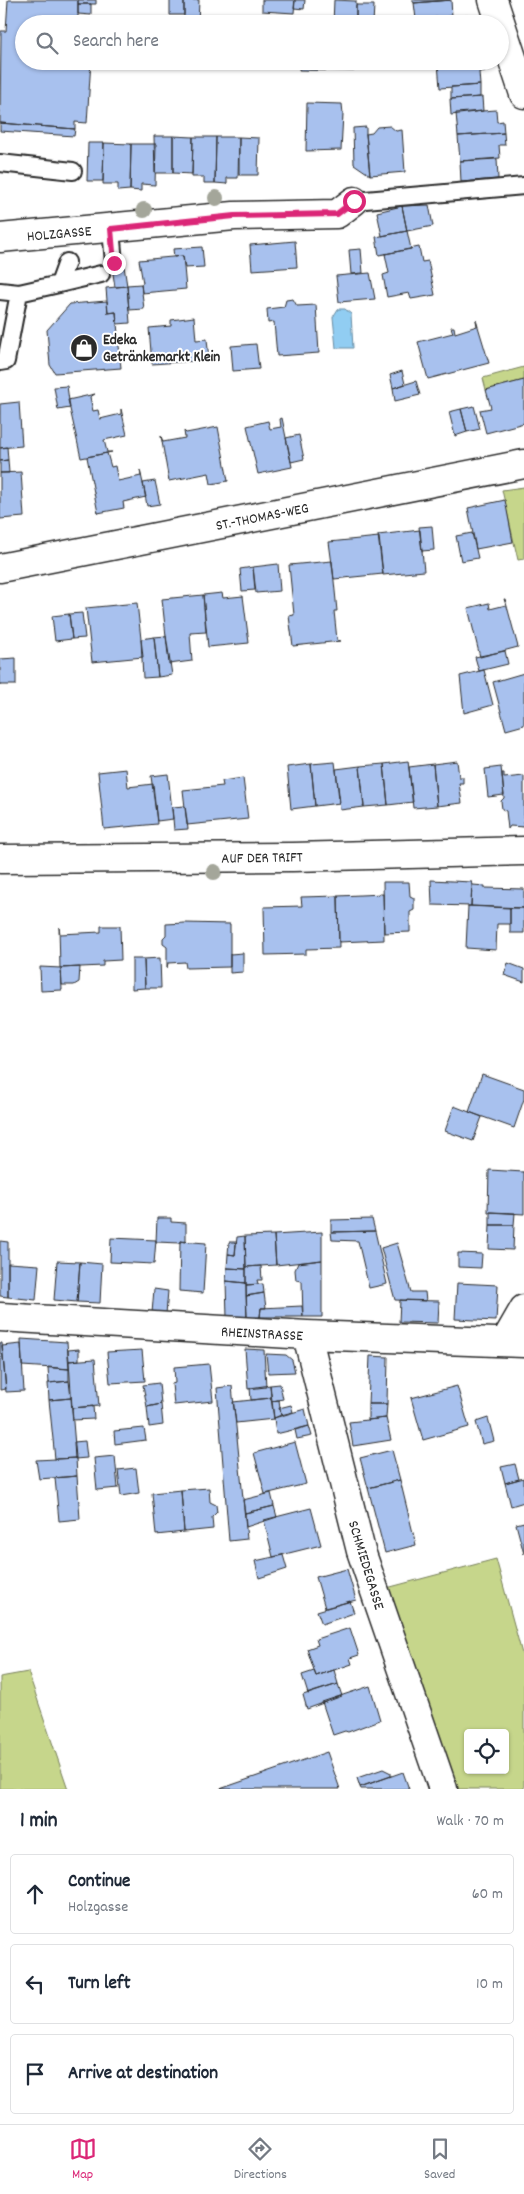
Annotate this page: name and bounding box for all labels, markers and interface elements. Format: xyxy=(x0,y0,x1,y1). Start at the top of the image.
search box xyxy=(15,15,509,70)
icon: search xyxy=(33,29,61,57)
text: Search here xyxy=(73,29,159,56)
route start xyxy=(343,190,366,213)
street label: HOLZGASSE xyxy=(26,221,93,249)
route end xyxy=(103,252,126,275)
place label: Edeka Getränkemarkt Klein xyxy=(103,330,220,369)
shop icon: Edeka Getränkemarkt Klein xyxy=(69,333,99,363)
street label: ST.-THOMAS-WEG xyxy=(214,498,311,538)
street label: AUF DER TRIFT xyxy=(221,847,303,871)
street label: RHEINSTRASSE xyxy=(220,1322,304,1348)
street label: SCHMIEDEGASSE xyxy=(341,1518,389,1613)
map controls xyxy=(464,1729,509,1774)
button: locate xyxy=(464,1729,509,1774)
text: 1 min xyxy=(20,1807,57,1837)
text: Walk · 70 m xyxy=(436,1810,504,1833)
text: Continue xyxy=(68,1869,130,1896)
icon: ahead xyxy=(21,1880,49,1908)
text: 60 m xyxy=(472,1883,503,1906)
text: Holzgasse xyxy=(68,1896,128,1919)
icon: left xyxy=(21,1970,49,1998)
text: Turn left xyxy=(68,1971,131,1998)
text: 10 m xyxy=(476,1973,503,1996)
icon: arrive xyxy=(21,2060,49,2088)
text: Arrive at destination xyxy=(68,2061,218,2088)
tab: Map xyxy=(69,2135,97,2185)
tab: Directions xyxy=(234,2135,287,2185)
tab: Saved xyxy=(424,2135,455,2185)

